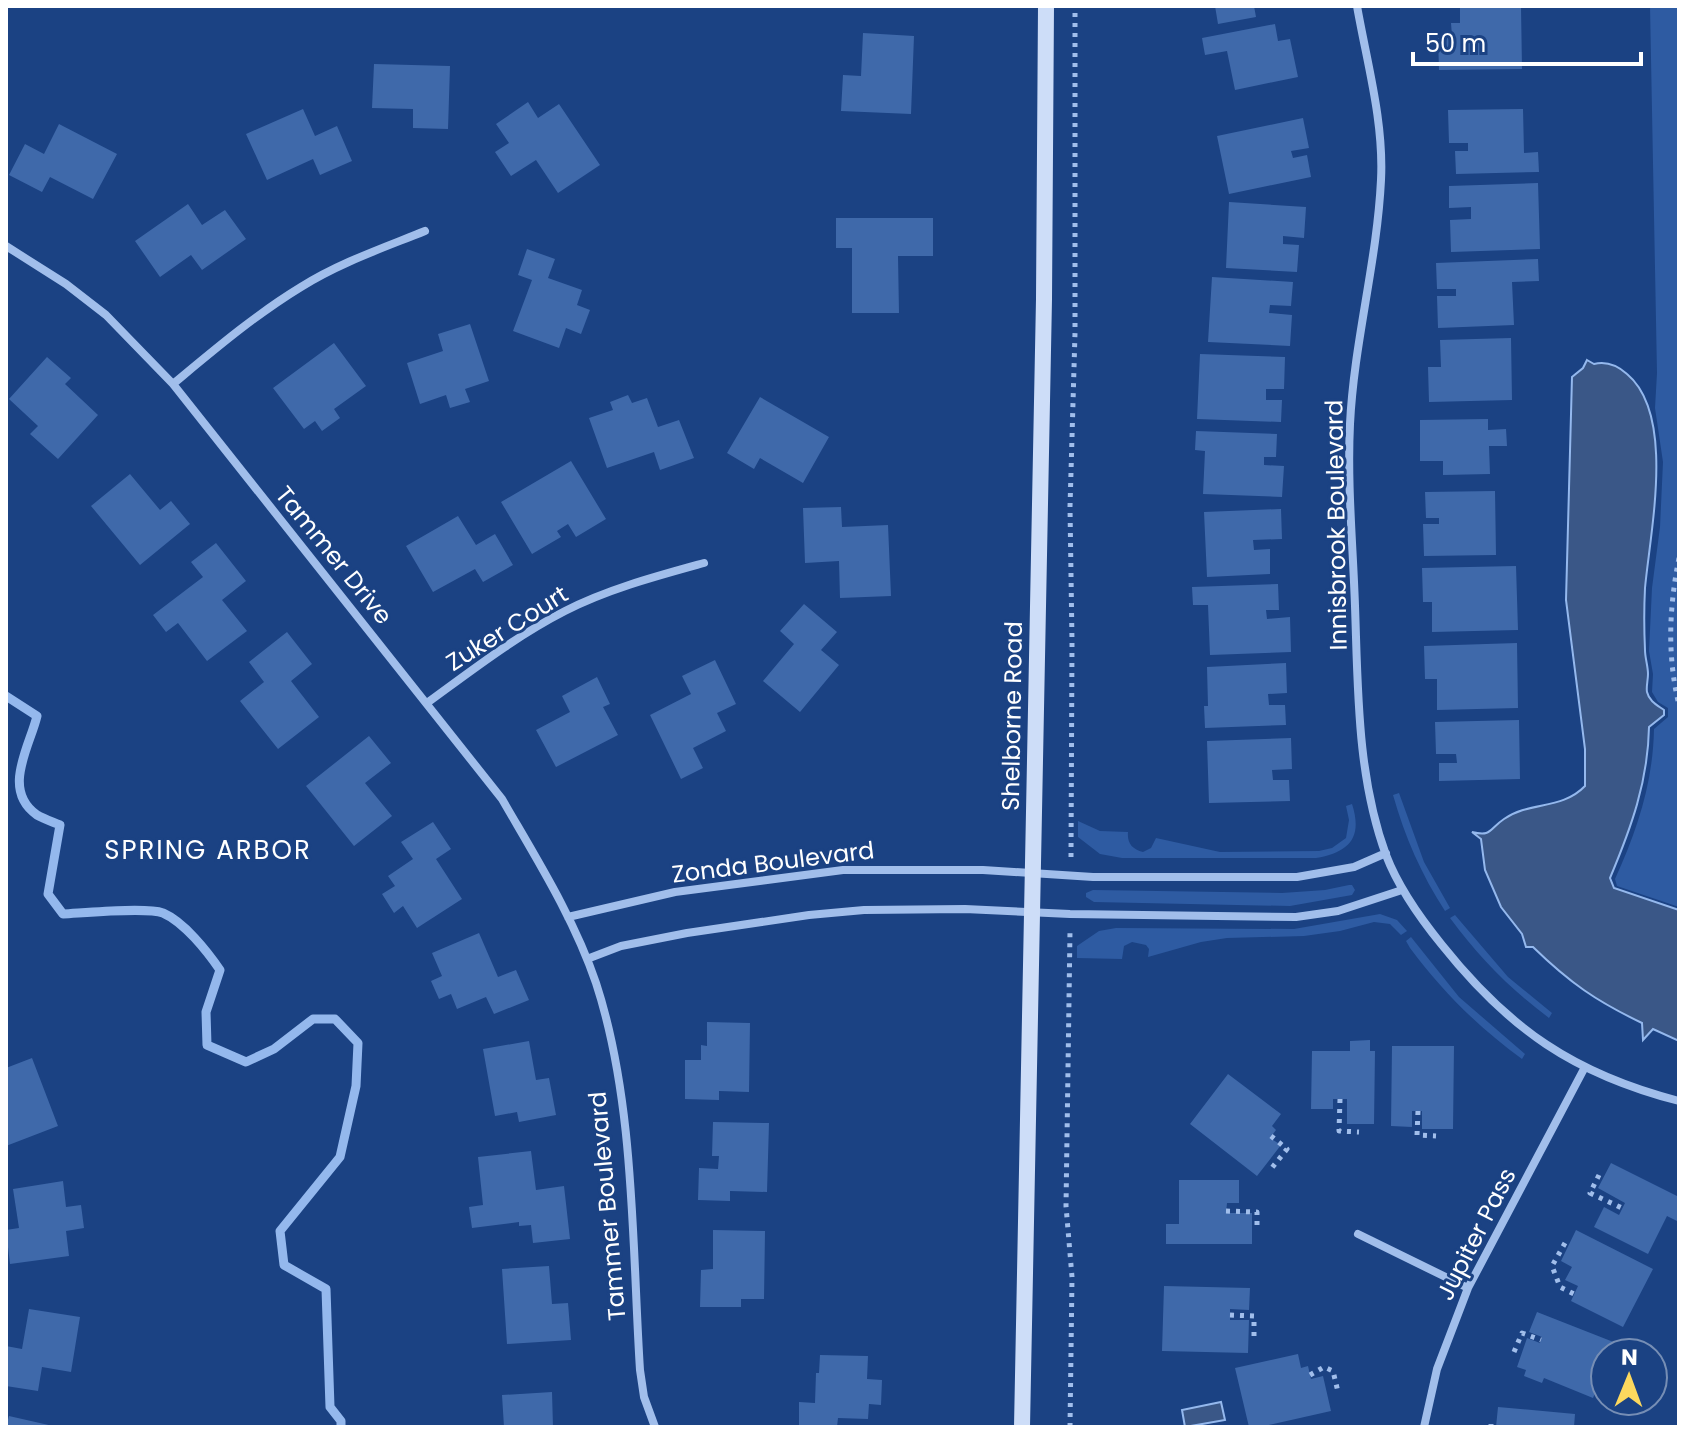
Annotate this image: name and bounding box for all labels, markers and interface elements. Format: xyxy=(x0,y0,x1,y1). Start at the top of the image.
scale bar xyxy=(1413,16,1641,66)
text: 50 m xyxy=(1425,27,1486,60)
street label: Innisbrook Boulevard xyxy=(1317,399,1355,651)
street label: Tammer Drive xyxy=(268,479,400,631)
street label: Zuker Court xyxy=(440,577,574,679)
street label: Shelborne Road xyxy=(994,621,1030,811)
district label: SPRING ARBOR xyxy=(104,832,312,868)
street label: Zonda Boulevard xyxy=(670,833,876,891)
street label: Tammer Boulevard xyxy=(581,1090,633,1322)
street label: Jupiter Pass xyxy=(1429,1162,1523,1306)
north arrow xyxy=(1589,1337,1669,1417)
text: N xyxy=(1621,1342,1638,1373)

